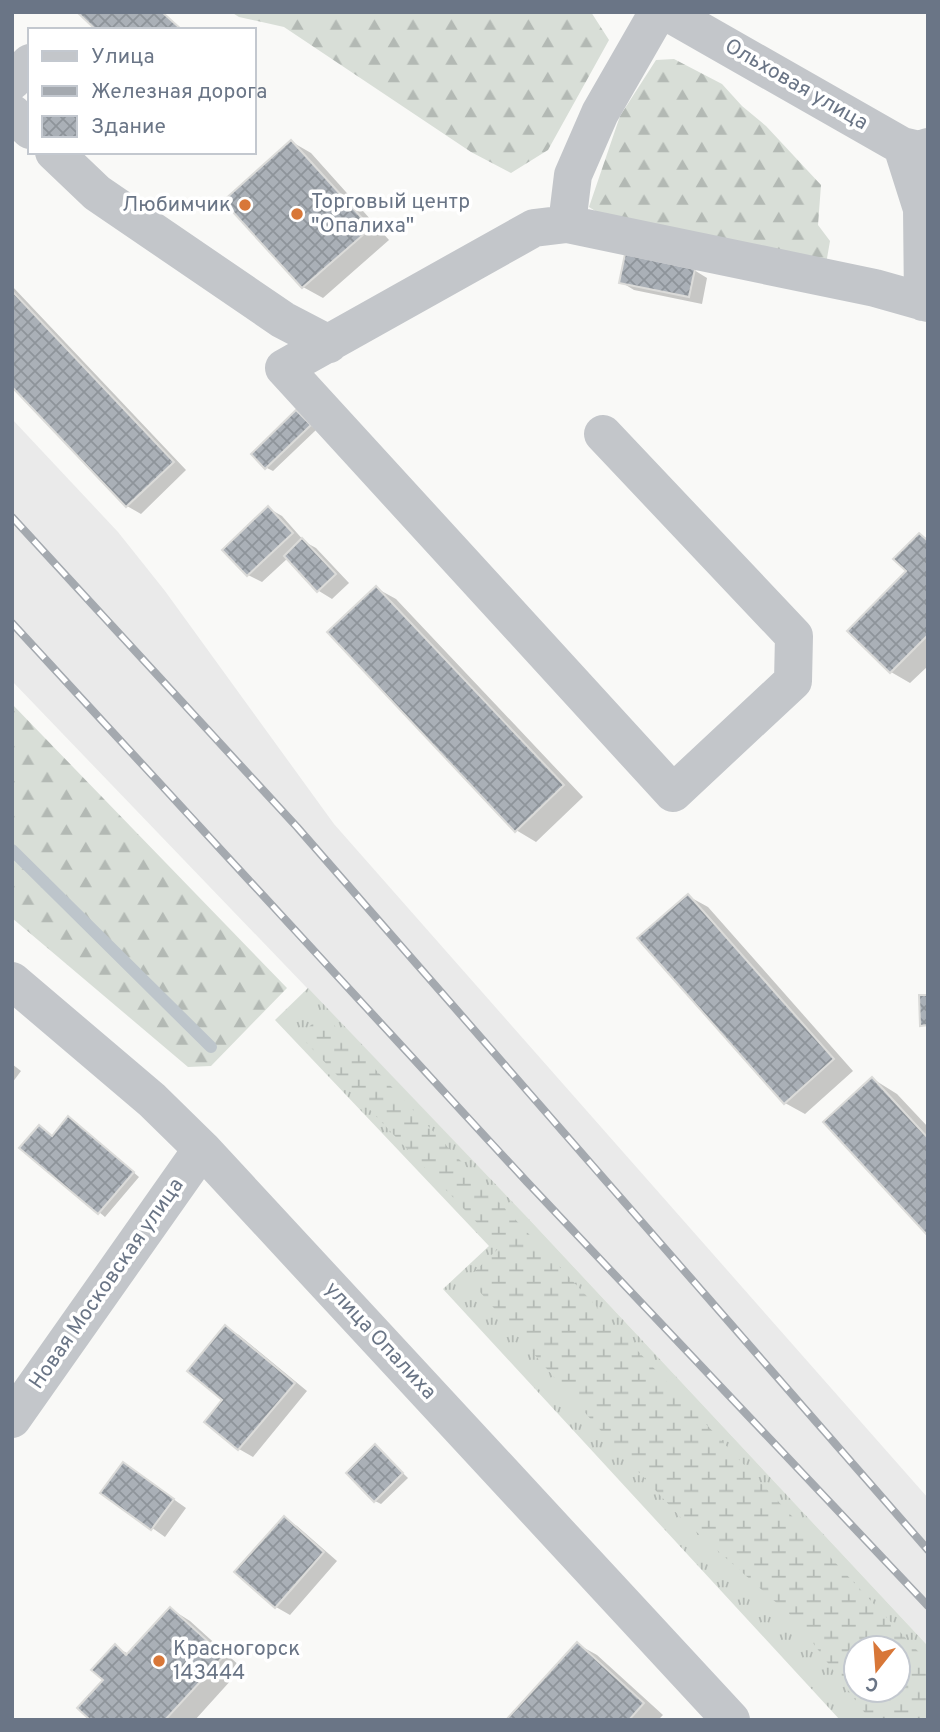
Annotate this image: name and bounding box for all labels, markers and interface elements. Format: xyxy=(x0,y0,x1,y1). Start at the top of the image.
legend xyxy=(28,28,256,154)
street label: Ольховая улица xyxy=(719,33,873,137)
text: Улица xyxy=(91,44,155,71)
text: Железная дорога xyxy=(91,79,267,106)
text: Здание xyxy=(91,114,166,141)
place label: Торговый центр "Опалиха" xyxy=(311,189,470,240)
place label: Любимчик xyxy=(122,192,231,219)
marker: Любимчик xyxy=(237,197,253,213)
marker: Торговый центр "Опалиха" xyxy=(289,206,305,222)
street label: Новая Московская улица xyxy=(24,1173,190,1395)
street label: улица Опалиха xyxy=(318,1276,442,1406)
north arrow xyxy=(842,1634,912,1704)
place label: Красногорск 143444 xyxy=(173,1636,300,1687)
marker: Красногорск 143444 xyxy=(151,1653,167,1669)
text: С xyxy=(863,1670,882,1697)

